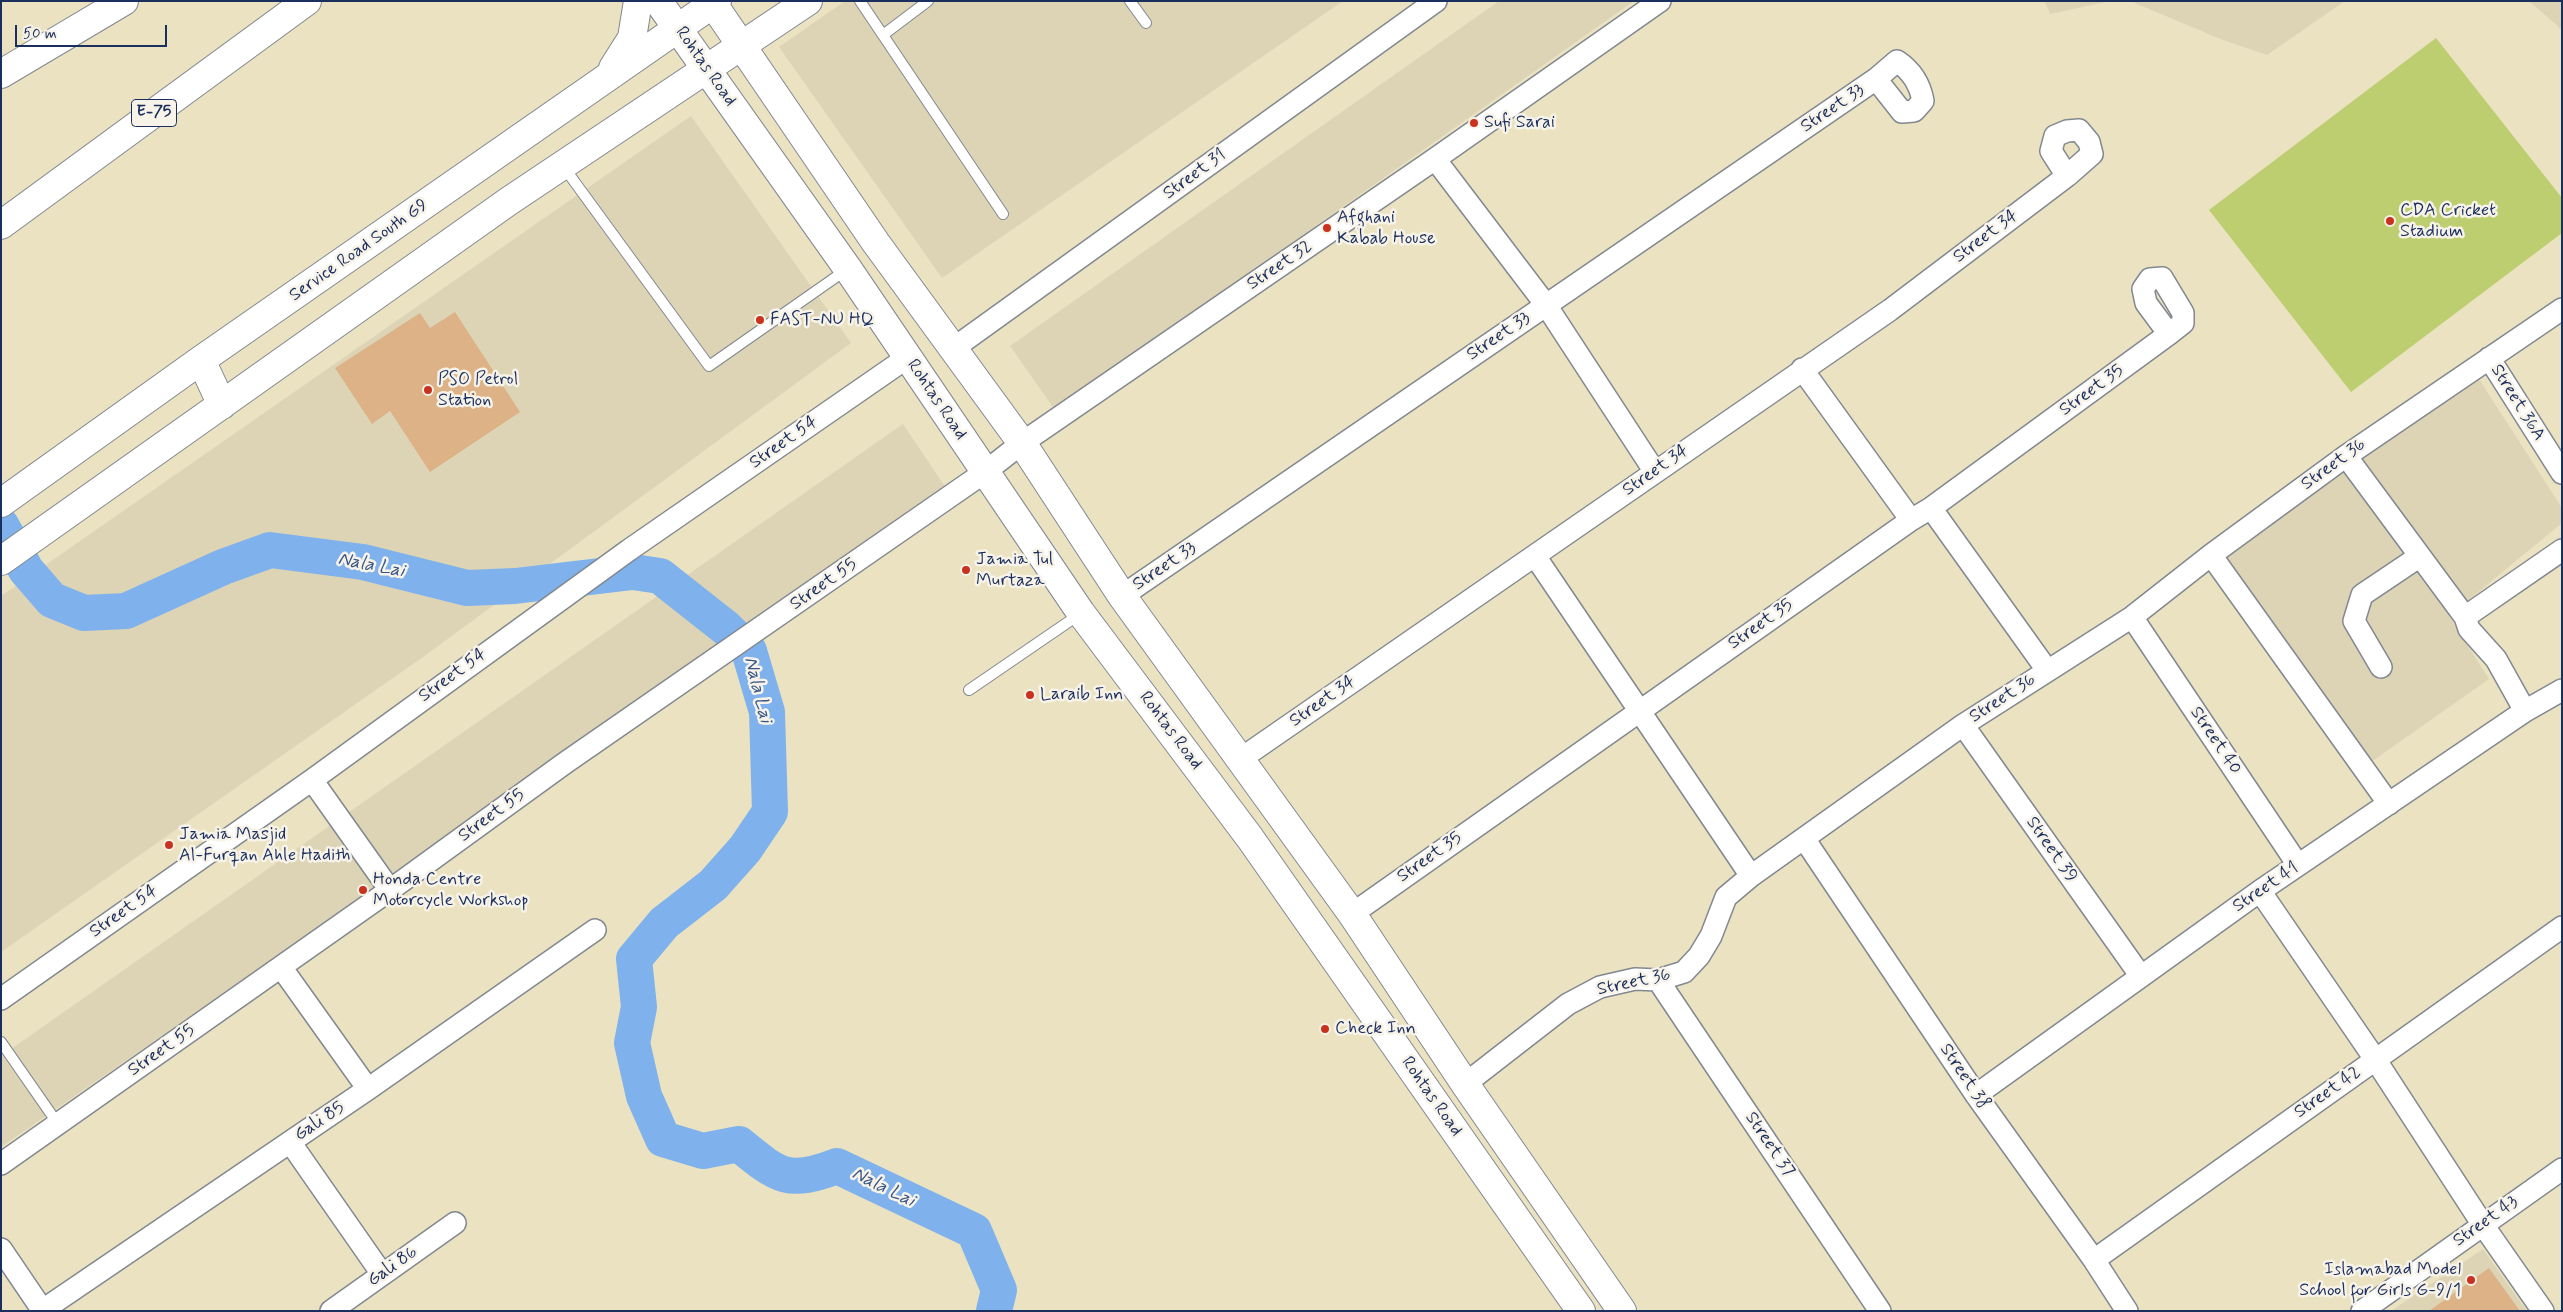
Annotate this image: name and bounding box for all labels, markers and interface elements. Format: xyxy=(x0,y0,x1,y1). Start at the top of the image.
scale bar xyxy=(18,15,170,47)
street label: Rohtas Road xyxy=(670,23,740,111)
text: 50 m xyxy=(23,24,57,44)
street label: Street 33 xyxy=(1797,80,1869,138)
road number: E-75 xyxy=(132,100,176,126)
place label: Sufi Sarai xyxy=(1484,112,1555,134)
marker: Sufi Sarai xyxy=(1468,117,1480,129)
street label: Street 31 xyxy=(1159,145,1231,205)
street label: Service Road South G9 xyxy=(286,195,432,307)
place label: CDA Cricket Stadium xyxy=(2400,200,2496,242)
street label: Street 34 xyxy=(1949,206,2023,268)
place label: Afghani Kabab House xyxy=(1337,207,1435,250)
marker: CDA Cricket Stadium xyxy=(2384,215,2396,227)
marker: Afghani Kabab House xyxy=(1321,222,1333,234)
street label: Street 32 xyxy=(1243,236,1317,296)
street label: Street 33 xyxy=(1463,308,1535,366)
place label: FAST-NU HQ xyxy=(770,309,875,331)
marker: FAST-NU HQ xyxy=(754,314,766,326)
street label: Rohtas Road xyxy=(901,356,971,444)
street label: Street 35 xyxy=(2056,360,2128,422)
street label: Street 36A xyxy=(2485,361,2549,445)
place label: PSO Petrol Station xyxy=(438,369,518,412)
marker: PSO Petrol Station xyxy=(422,384,434,396)
street label: Street 54 xyxy=(746,412,822,474)
street label: Street 36 xyxy=(2298,434,2370,496)
street label: Street 34 xyxy=(1619,441,1693,501)
street label: Street 33 xyxy=(1129,538,1201,596)
water label: Nala Lai xyxy=(336,548,406,584)
place label: Jamia Tul Murtaza xyxy=(976,549,1053,592)
street label: Street 55 xyxy=(786,554,862,616)
marker: Jamia Tul Murtaza xyxy=(960,564,972,576)
street label: Street 35 xyxy=(1724,595,1798,655)
street label: Street 54 xyxy=(415,644,491,708)
water label: Nala Lai xyxy=(738,655,776,725)
street label: Street 36 xyxy=(1966,670,2040,728)
street label: Street 34 xyxy=(1286,672,1360,732)
place label: Laraib Inn xyxy=(1040,684,1123,706)
street label: Rohtas Road xyxy=(1134,688,1206,774)
marker: Laraib Inn xyxy=(1024,689,1036,701)
street label: Street 40 xyxy=(2184,703,2246,779)
street label: Street 55 xyxy=(455,785,529,847)
street label: Street 39 xyxy=(2021,813,2081,887)
place label: Jamia Masjid Al-Furqan Ahle Hadith xyxy=(179,824,350,866)
street label: Street 35 xyxy=(1393,828,1467,888)
marker: Jamia Masjid Al-Furqan Ahle Hadith xyxy=(163,839,175,851)
street label: Street 41 xyxy=(2229,858,2303,918)
place label: Honda Centre Motorcycle Workshop xyxy=(373,869,529,912)
street label: Street 54 xyxy=(86,881,162,943)
marker: Honda Centre Motorcycle Workshop xyxy=(357,884,369,896)
street label: Street 36 xyxy=(1595,965,1673,1001)
place label: Check Inn xyxy=(1335,1018,1416,1040)
street label: Street 55 xyxy=(124,1020,200,1082)
marker: Check Inn xyxy=(1319,1023,1331,1035)
street label: Street 38 xyxy=(1934,1040,1994,1114)
street label: Rohtas Road xyxy=(1396,1053,1466,1141)
street label: Street 42 xyxy=(2291,1062,2365,1124)
street label: Gali 85 xyxy=(291,1098,349,1146)
street label: Street 37 xyxy=(1739,1108,1799,1182)
water label: Nala Lai xyxy=(848,1163,918,1213)
street label: Street 43 xyxy=(2449,1192,2523,1252)
street label: Gali 86 xyxy=(364,1242,422,1292)
place label: Islamabad Model School for Girls G-9/1 xyxy=(2299,1259,2461,1302)
marker: Islamabad Model School for Girls G-9/1 xyxy=(2465,1274,2477,1286)

